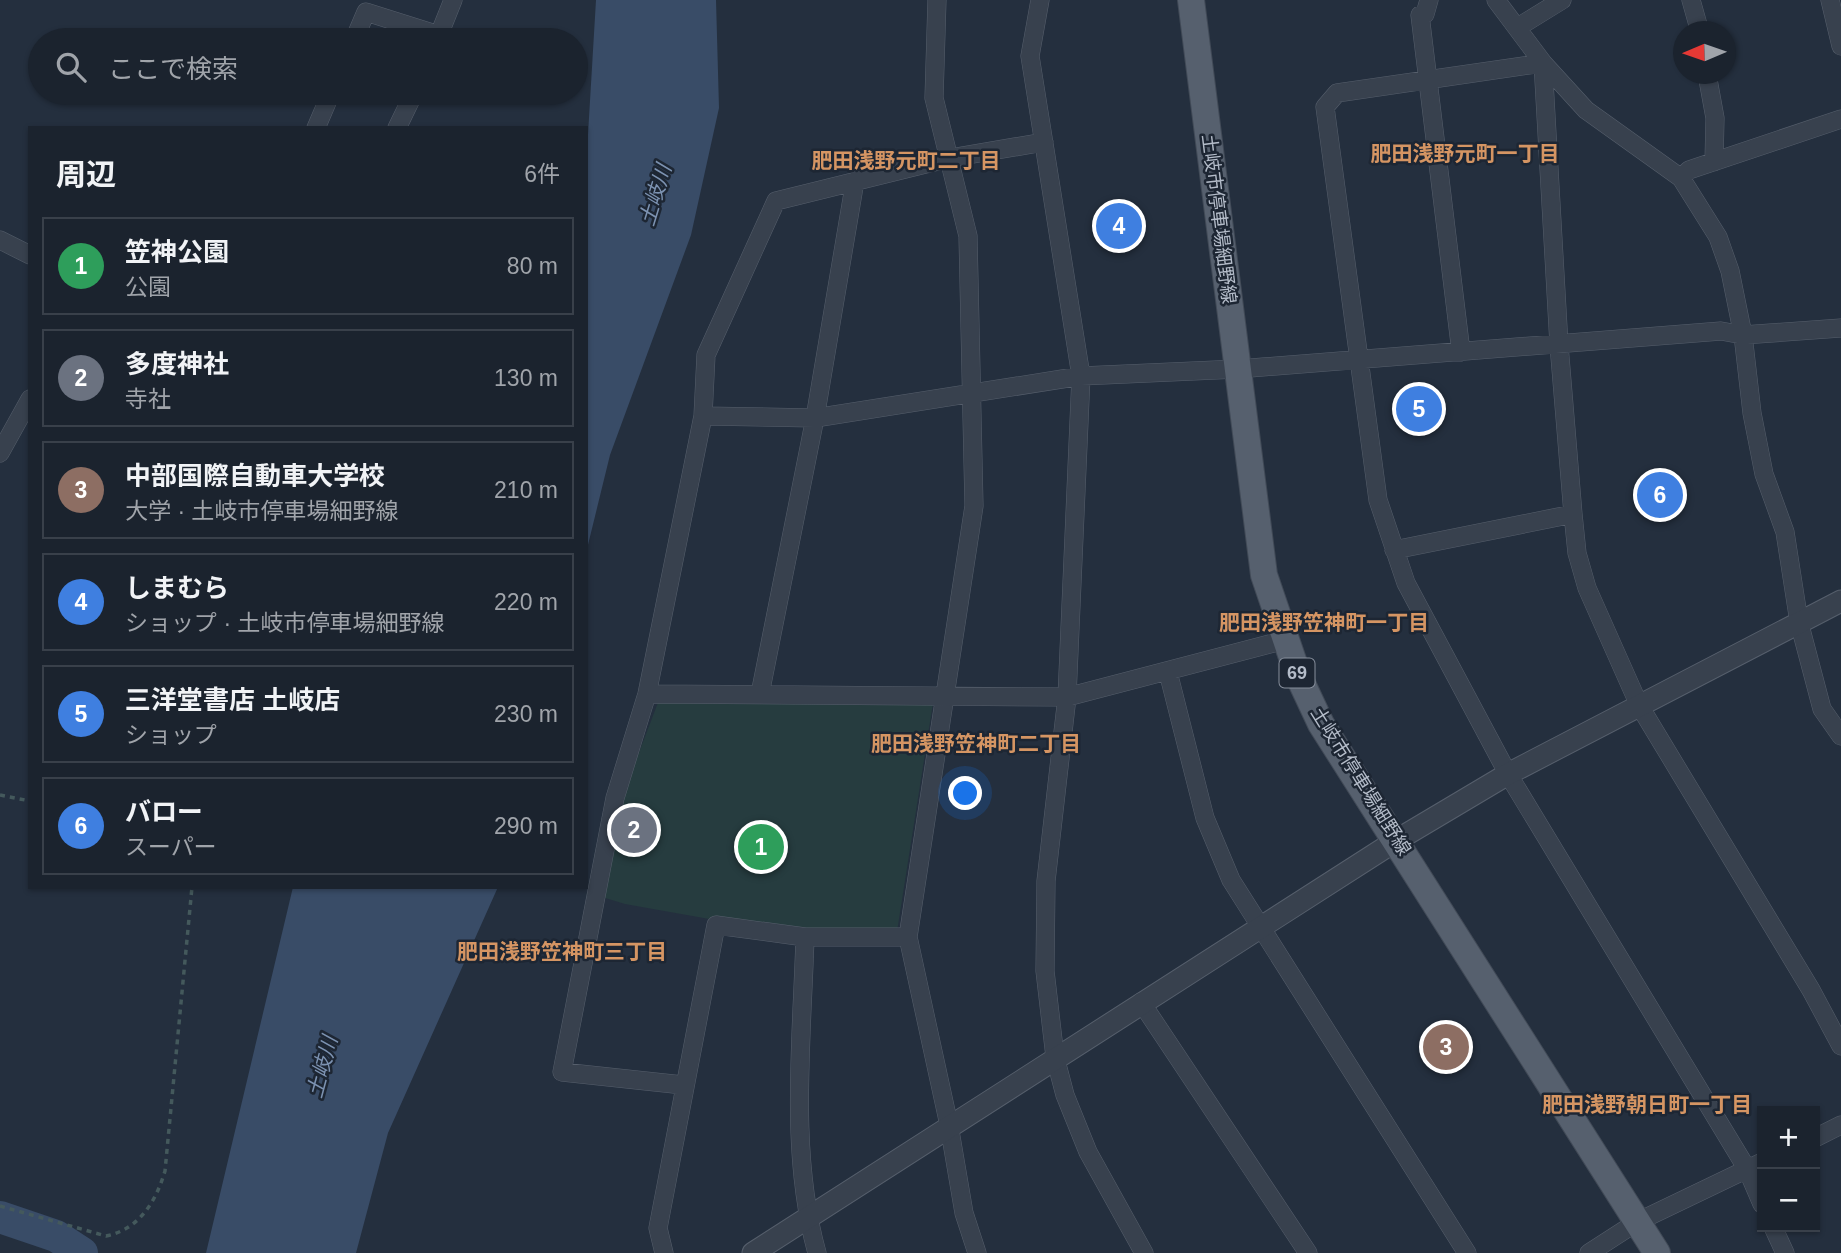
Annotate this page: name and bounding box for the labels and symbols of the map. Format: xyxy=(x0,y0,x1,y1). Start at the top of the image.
north arrow xyxy=(1673,21,1736,84)
street label: 土岐市停車場細野線 xyxy=(1198,133,1240,305)
district label: 肥田浅野元町一丁目 xyxy=(1371,142,1560,165)
district label: 肥田浅野元町二丁目 xyxy=(812,149,1001,172)
water label: 土岐川 xyxy=(635,160,676,228)
pin: 4 xyxy=(1096,200,1142,252)
pin: 5 xyxy=(1396,383,1442,435)
pin: 6 xyxy=(1637,469,1683,521)
district label: 肥田浅野笠神町一丁目 xyxy=(1219,611,1429,634)
road number: 69 xyxy=(1280,658,1314,688)
street label: 土岐市停車場細野線 xyxy=(1307,703,1415,859)
district label: 肥田浅野笠神町二丁目 xyxy=(871,732,1081,755)
your location xyxy=(948,776,982,810)
pin: 2 xyxy=(611,804,657,856)
pin: 1 xyxy=(738,821,784,873)
district label: 肥田浅野笠神町三丁目 xyxy=(457,940,667,963)
pin: 3 xyxy=(1423,1021,1469,1073)
water label: 土岐川 xyxy=(303,1032,342,1100)
district label: 肥田浅野朝日町一丁目 xyxy=(1542,1093,1752,1116)

